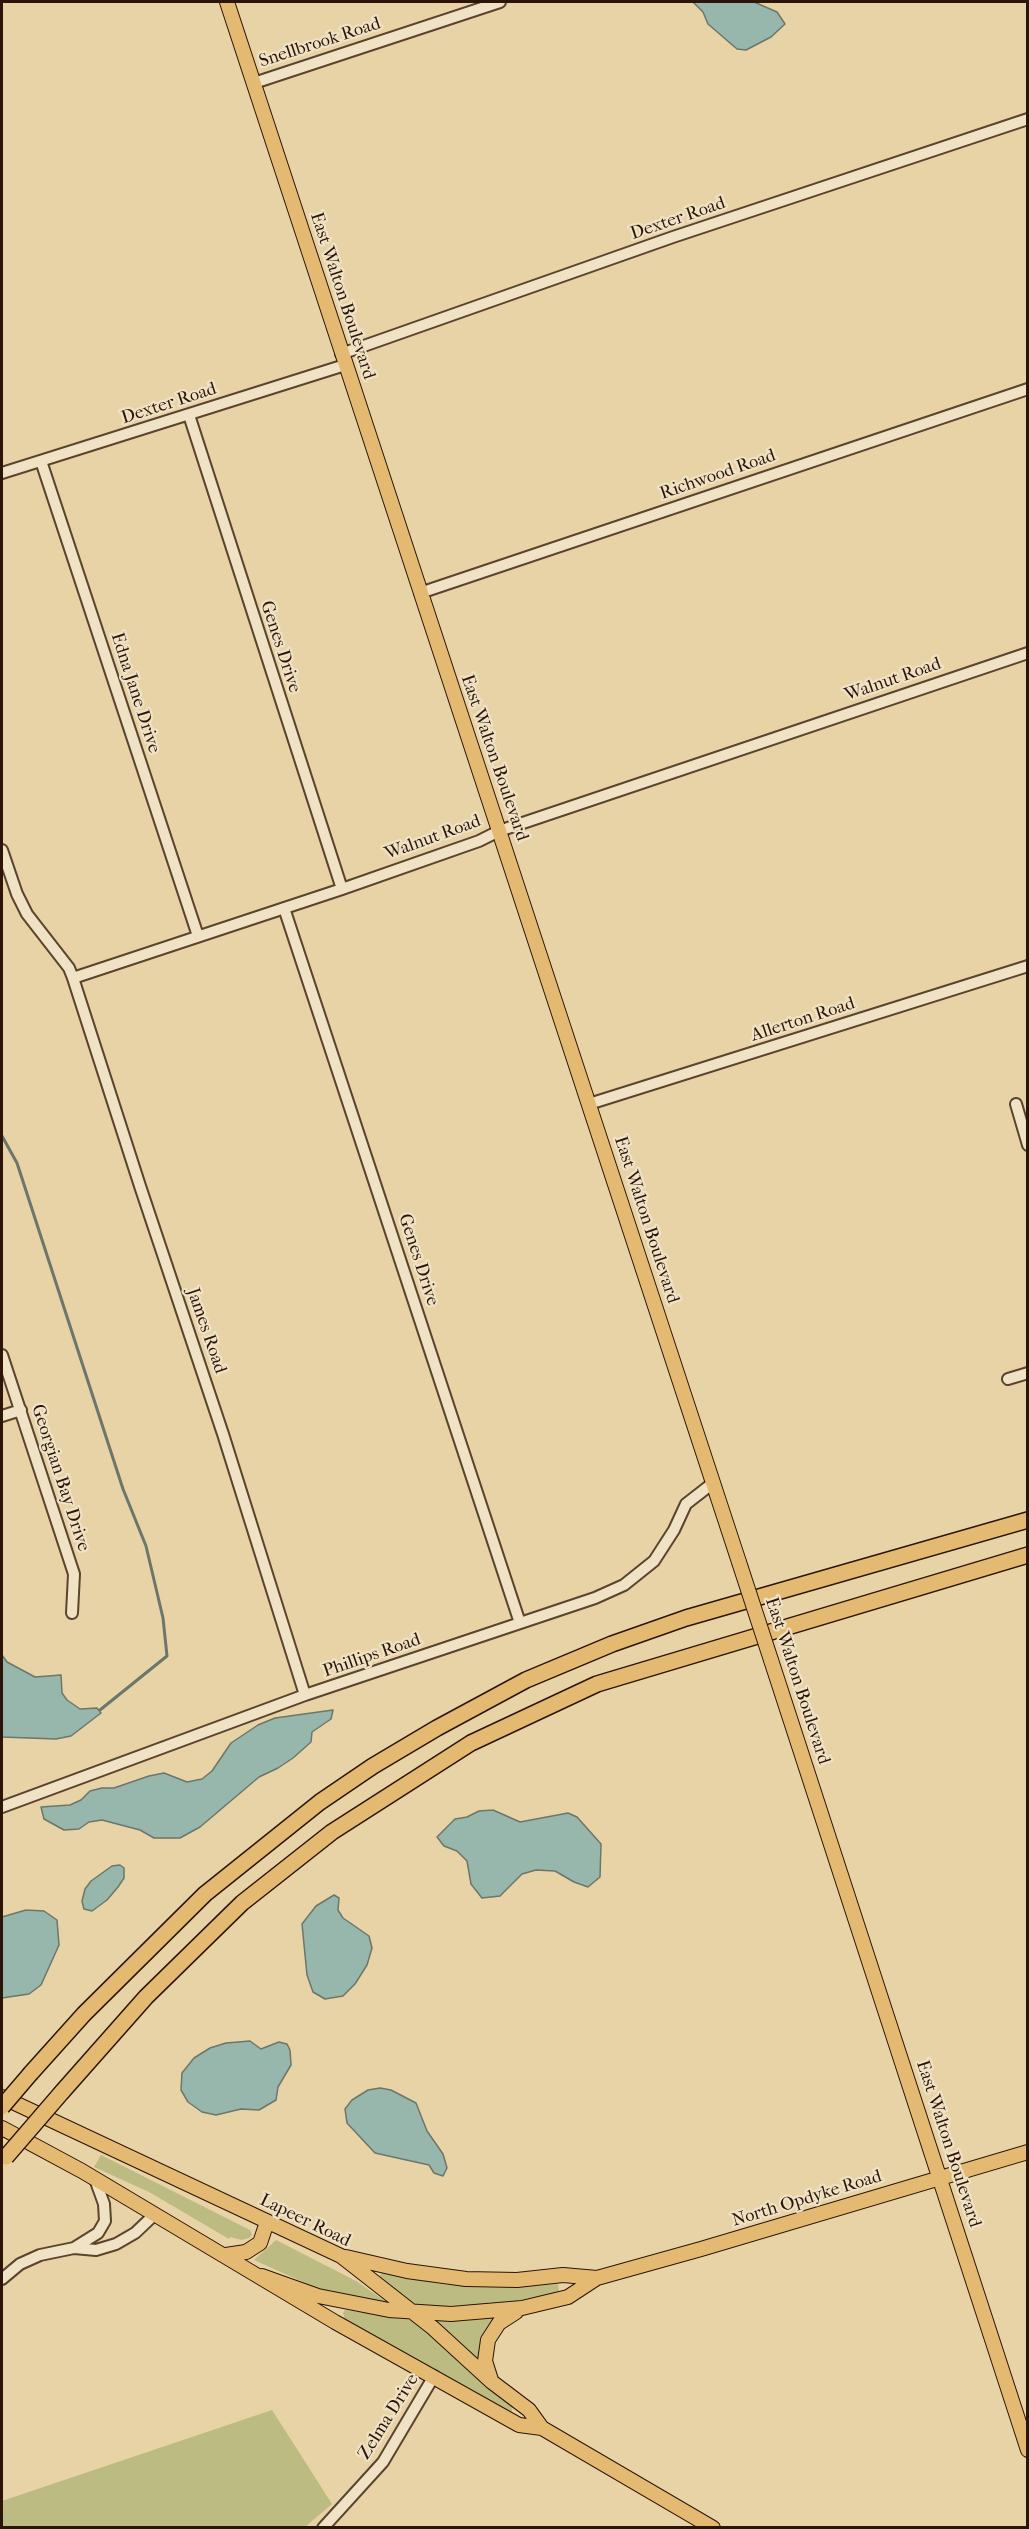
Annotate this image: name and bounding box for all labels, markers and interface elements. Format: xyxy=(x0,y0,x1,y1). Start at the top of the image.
street label: Snellbrook Road xyxy=(257,13,383,73)
street label: Dexter Road xyxy=(628,193,728,245)
street label: East Walton Boulevard xyxy=(305,210,379,382)
street label: Dexter Road xyxy=(119,378,219,430)
street label: Richwood Road xyxy=(657,445,779,505)
street label: Genes Drive xyxy=(255,598,305,696)
street label: Edna Jane Drive xyxy=(105,630,165,756)
street label: Walnut Road xyxy=(842,653,944,707)
street label: East Walton Boulevard xyxy=(455,672,533,844)
street label: Walnut Road xyxy=(382,811,484,865)
street label: Allerton Road xyxy=(748,993,858,1047)
street label: East Walton Boulevard xyxy=(609,1134,683,1306)
street label: Genes Drive xyxy=(393,1211,443,1309)
street label: James Road xyxy=(181,1285,231,1377)
street label: Georgian Bay Drive xyxy=(26,1402,94,1554)
street label: East Walton Boulevard xyxy=(760,1595,834,1767)
street label: Phillips Road xyxy=(320,1629,424,1683)
street label: East Walton Boulevard xyxy=(911,2058,985,2230)
street label: North Opdyke Road xyxy=(729,2166,885,2232)
street label: Lapeer Road xyxy=(256,2190,354,2252)
street label: Zelma Drive xyxy=(354,2370,424,2464)

